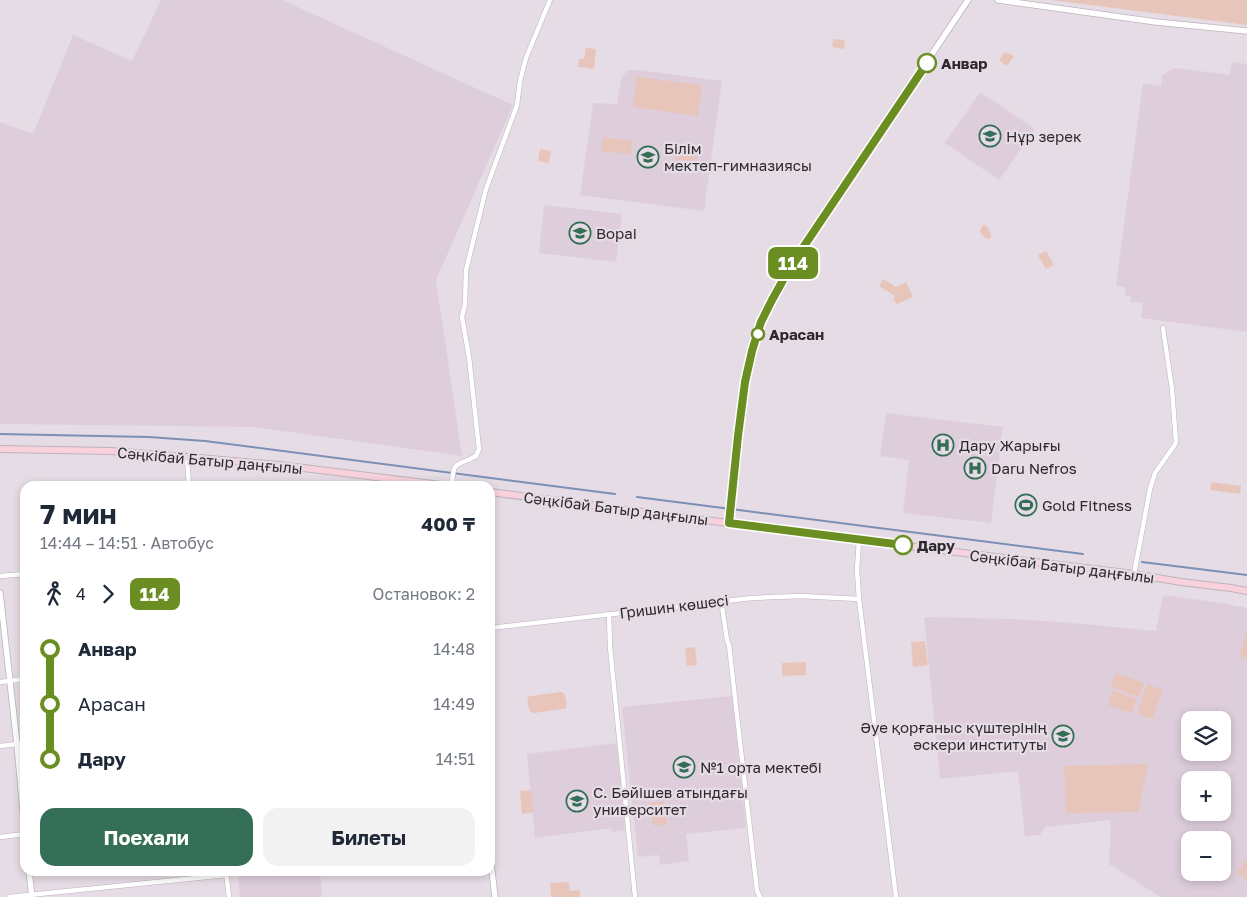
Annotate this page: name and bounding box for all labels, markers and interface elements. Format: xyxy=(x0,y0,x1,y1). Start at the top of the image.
marker: Анвар xyxy=(917,53,937,73)
place label: Анвар xyxy=(941,54,987,72)
school or university icon: Нұр зерек xyxy=(978,124,1002,148)
place label: Нұр зерек xyxy=(1006,127,1082,146)
place label: Білім мектеп-гимназиясы xyxy=(664,139,812,174)
school or university icon: Білім мектеп-гимназиясы xyxy=(636,145,660,169)
school or university icon: Bopai xyxy=(568,221,592,245)
place label: Bopai xyxy=(596,224,637,242)
line badge: 114 xyxy=(764,247,822,279)
text: 114 xyxy=(778,252,808,274)
place label: Арасан xyxy=(769,325,824,343)
marker: Арасан xyxy=(751,327,765,341)
hospital icon: Дару Жарығы xyxy=(931,433,955,457)
place label: Дару Жарығы xyxy=(959,436,1061,454)
street label: Сәңкібай Батыр даңғылы xyxy=(117,443,303,477)
hospital icon: Daru Nefros xyxy=(963,456,987,480)
place label: Daru Nefros xyxy=(991,459,1077,477)
street label: Сәңкібай Батыр даңғылы xyxy=(523,488,709,528)
sports icon: Gold Fitness xyxy=(1014,493,1038,517)
place label: Gold Fitness xyxy=(1042,496,1132,514)
text: 7 мин xyxy=(40,497,117,530)
text: 400 ₸ xyxy=(421,512,475,535)
text: 14:44 – 14:51 · Автобус xyxy=(40,533,214,553)
marker: Дару xyxy=(893,535,913,555)
place label: Дару xyxy=(917,536,955,554)
street label: Сәңкібай Батыр даңғылы xyxy=(969,546,1155,586)
icon: walk xyxy=(40,580,68,608)
icon: forward xyxy=(94,580,122,608)
text: 114 xyxy=(140,583,170,605)
text: 4 xyxy=(76,584,86,604)
text: Остановок: 2 xyxy=(373,584,475,604)
street label: Гришин көшесі xyxy=(618,590,730,622)
text: Анвар xyxy=(78,637,137,660)
text: 14:48 xyxy=(433,639,475,659)
text: Арасан xyxy=(78,692,146,715)
text: 14:49 xyxy=(433,694,475,714)
map controls xyxy=(1181,711,1231,881)
button: layers xyxy=(1181,711,1231,761)
place label: Әуе қорғаныс күштерінің әскери институты xyxy=(860,718,1048,753)
school or university icon: Әуе қорғаныс күштерінің әскери институты xyxy=(1051,724,1075,748)
text: Дару xyxy=(78,747,126,770)
text: 14:51 xyxy=(436,749,475,769)
school or university icon: №1 орта мектебі xyxy=(672,755,696,779)
place label: №1 орта мектебі xyxy=(700,758,822,776)
button: + xyxy=(1181,771,1231,821)
place label: С. Бәйішев атындағы университет xyxy=(593,783,748,818)
school or university icon: С. Бәйішев атындағы университет xyxy=(565,789,589,813)
button: Поехали xyxy=(40,808,253,866)
button: Билеты xyxy=(263,808,475,866)
button: − xyxy=(1181,831,1231,881)

